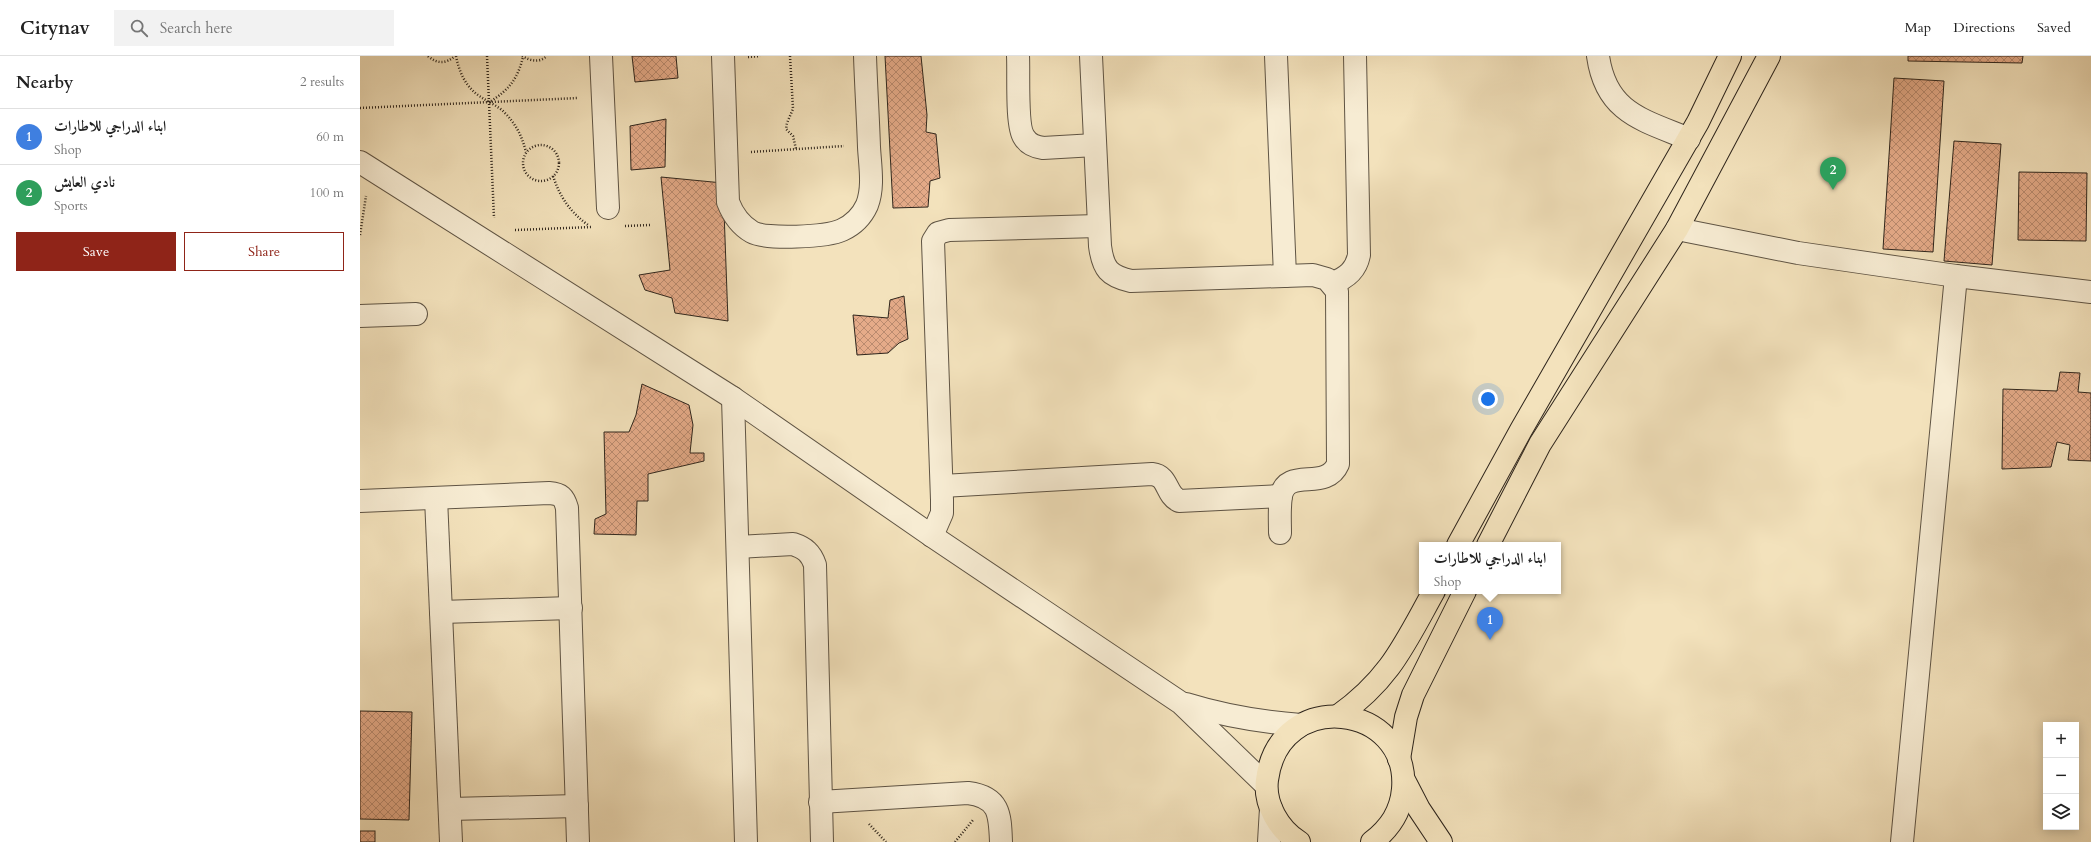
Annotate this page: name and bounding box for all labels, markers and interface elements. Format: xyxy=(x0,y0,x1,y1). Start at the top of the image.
search box xyxy=(114,10,394,46)
text: Citynav xyxy=(20,15,90,41)
icon: search xyxy=(128,17,150,39)
text: Search here xyxy=(160,18,233,38)
text: Map xyxy=(1905,18,1931,37)
text: Directions xyxy=(1953,18,2015,37)
text: Saved xyxy=(2037,18,2071,37)
text: Nearby xyxy=(16,71,73,94)
text: 2 results xyxy=(300,73,344,91)
text: ابناء الدراجي للاطارات xyxy=(54,116,166,136)
text: 1 xyxy=(26,128,32,146)
text: 60 m xyxy=(316,128,344,146)
text: Shop xyxy=(54,141,82,159)
pin: 2 xyxy=(1820,157,1846,190)
text: نادي العايش xyxy=(54,172,115,192)
text: 2 xyxy=(26,184,32,202)
text: 100 m xyxy=(310,184,344,202)
text: Sports xyxy=(54,197,88,215)
button: Save xyxy=(16,232,176,271)
button: Share xyxy=(184,232,344,271)
your location xyxy=(1478,389,1498,409)
popup xyxy=(1419,542,1561,594)
text: ابناء الدراجي للاطارات xyxy=(1434,548,1546,568)
text: Shop xyxy=(1434,573,1461,591)
pin: 1 xyxy=(1477,607,1503,640)
map controls xyxy=(2043,722,2079,830)
button: + xyxy=(2043,722,2079,758)
button: − xyxy=(2043,758,2079,794)
button: layers xyxy=(2043,794,2079,830)

